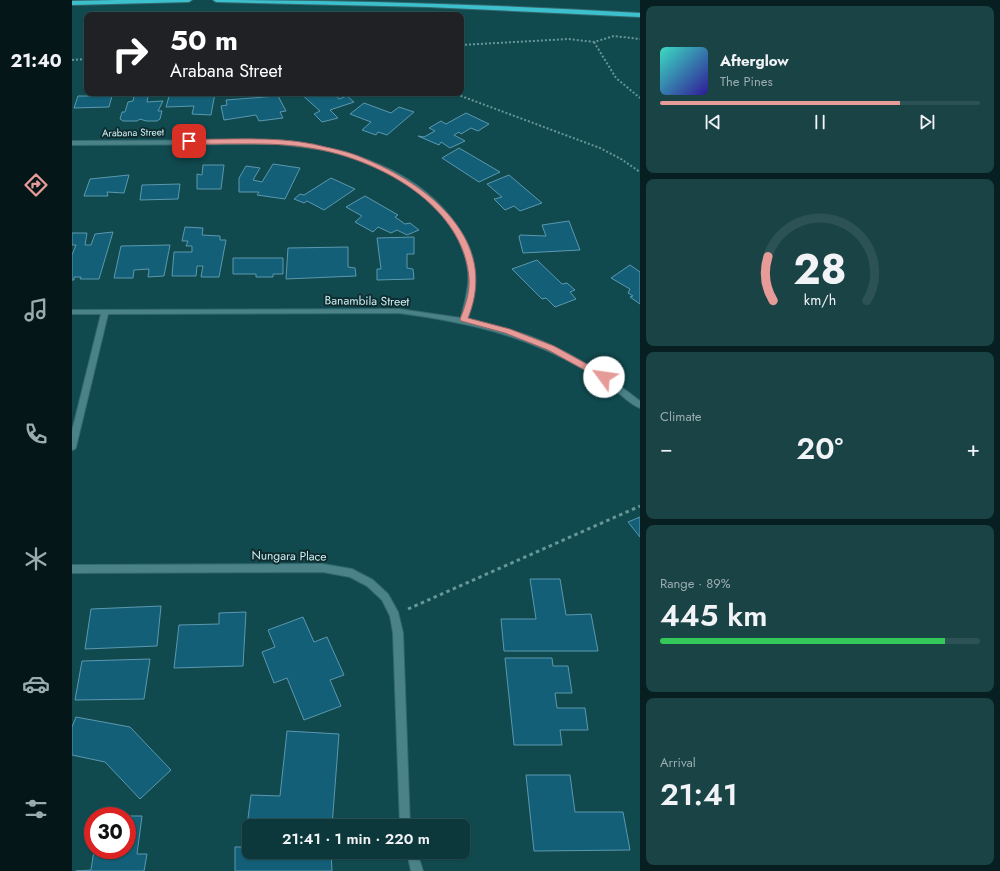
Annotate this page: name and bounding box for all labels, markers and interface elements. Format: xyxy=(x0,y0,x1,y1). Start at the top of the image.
text: 50 m xyxy=(170,20,238,61)
icon: right xyxy=(104,28,156,80)
text: 21:40 xyxy=(10,48,62,74)
text: Afterglow xyxy=(720,50,789,72)
text: Arabana Street xyxy=(170,58,282,84)
text: The Pines xyxy=(720,72,773,91)
icon: previous xyxy=(702,111,724,133)
icon: pause xyxy=(809,111,831,133)
icon: next xyxy=(916,111,938,133)
street label: Arabana Street xyxy=(102,124,165,141)
pin xyxy=(172,124,206,158)
icon: arrive xyxy=(178,130,200,152)
icon: directions xyxy=(22,171,50,199)
text: 28 xyxy=(793,238,847,299)
text: km/h xyxy=(804,289,836,309)
street label: Banambila Street xyxy=(325,291,410,311)
icon: music xyxy=(22,296,50,324)
position arrow xyxy=(583,356,625,398)
text: Climate xyxy=(660,407,701,426)
icon: phone xyxy=(22,420,50,448)
text: 20° xyxy=(796,427,843,470)
text: − xyxy=(660,432,673,464)
text: + xyxy=(966,432,980,464)
icon: climate xyxy=(22,545,50,573)
street label: Nungara Place xyxy=(251,546,327,566)
text: Range · 89% xyxy=(660,574,731,593)
text: 445 km xyxy=(660,594,768,637)
icon: car xyxy=(22,670,50,698)
text: Arrival xyxy=(660,753,696,772)
text: 21:41 xyxy=(660,773,738,816)
icon: filters xyxy=(22,795,50,823)
speed limit sign: 30 xyxy=(84,807,136,859)
text: 21:41 · 1 min · 220 m xyxy=(282,828,430,850)

